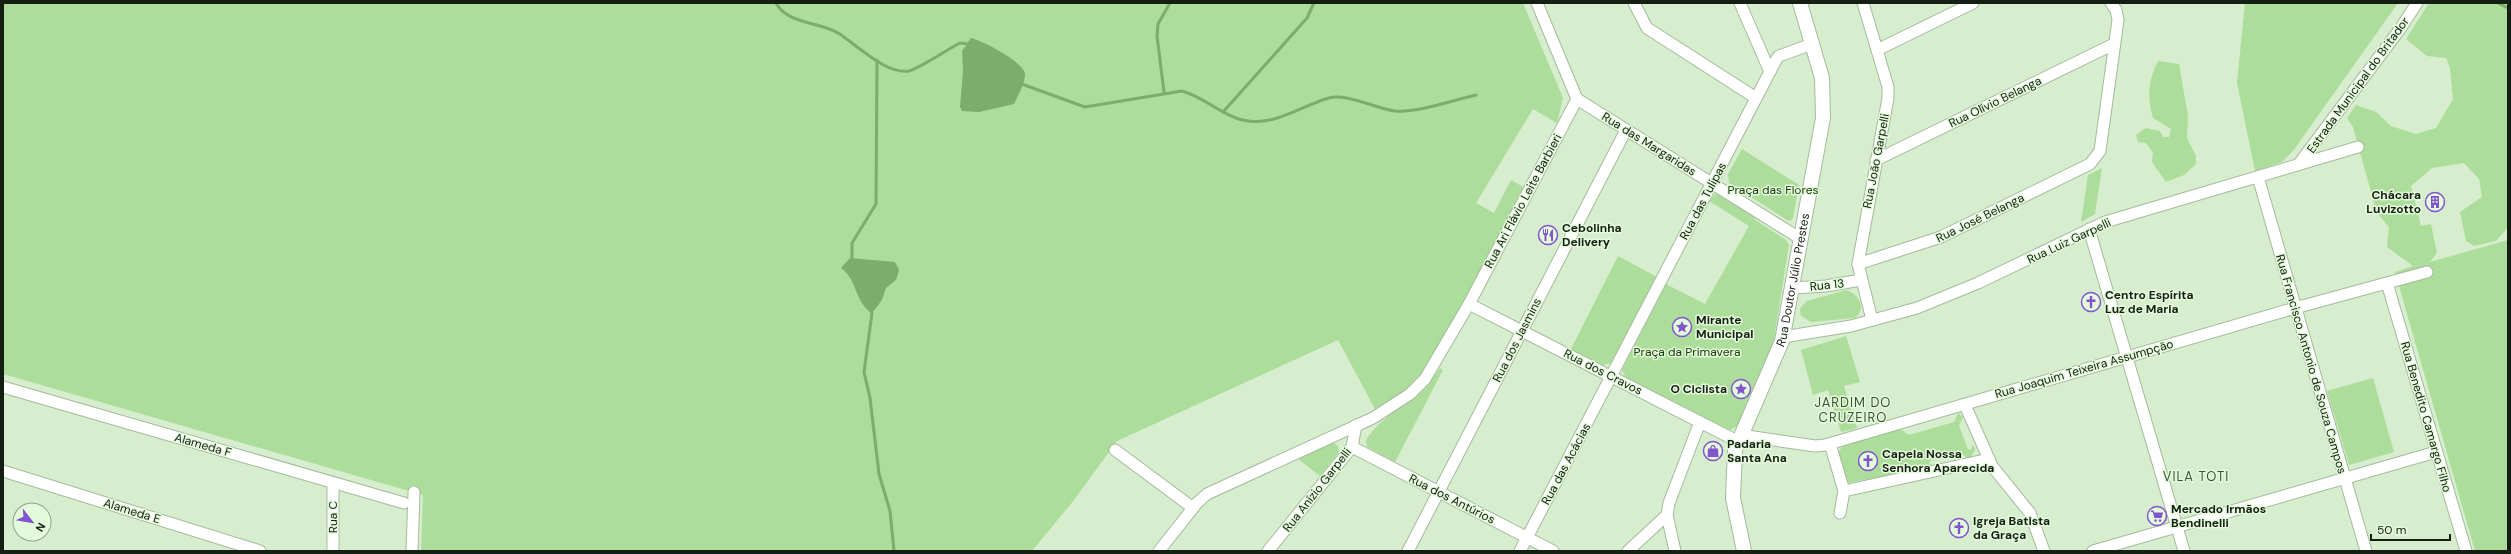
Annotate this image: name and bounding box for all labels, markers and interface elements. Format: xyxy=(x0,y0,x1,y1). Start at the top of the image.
street label: Estrada Municipal do Britador xyxy=(2303,13,2413,156)
street label: Rua Olívio Belanga xyxy=(1946,73,2044,131)
street label: Rua das Margaridas xyxy=(1599,108,1699,180)
street label: Rua João Garpelli xyxy=(1859,112,1893,210)
street label: Rua Ari Flávio Leite Barbieri xyxy=(1481,131,1565,271)
street label: Rua das Tulipas xyxy=(1676,159,1730,243)
park label: Praça das Flores xyxy=(1727,182,1819,198)
place label: Chácara Luvizotto xyxy=(2366,187,2421,217)
street label: Rua José Belanga xyxy=(1933,190,2027,246)
building icon: Chácara Luvizotto xyxy=(2424,191,2446,213)
street label: Rua Doutor Júlio Prestes xyxy=(1772,212,1813,349)
street label: Rua Luiz Garpelli xyxy=(2024,214,2114,268)
place label: Cebolinha Delivery xyxy=(1562,220,1622,250)
restaurant icon: Cebolinha Delivery xyxy=(1537,224,1559,246)
street label: Rua Francisco Antonio de Souza Campos xyxy=(2272,252,2350,476)
street label: Rua 13 xyxy=(1809,275,1845,295)
place label: Centro Espírita Luz de Maria xyxy=(2105,287,2194,317)
church icon: Centro Espírita Luz de Maria xyxy=(2080,291,2102,313)
street label: Rua dos Jasmins xyxy=(1489,295,1545,385)
place label: Mirante Municipal xyxy=(1696,312,1753,342)
place icon: Mirante Municipal xyxy=(1671,316,1693,338)
street label: Rua Joaquim Teixeira Assumpção xyxy=(1993,336,2175,402)
street label: Rua Benedito Camargo Filho xyxy=(2397,340,2455,494)
park label: Praça da Primavera xyxy=(1634,344,1740,360)
street label: Rua dos Cravos xyxy=(1561,345,1645,399)
place icon: O Ciclista xyxy=(1730,378,1752,400)
place label: O Ciclista xyxy=(1670,381,1727,397)
district label: JARDIM DO CRUZEIRO xyxy=(1815,394,1891,426)
street label: Rua das Acácias xyxy=(1538,420,1594,508)
street label: Alameda F xyxy=(173,429,234,461)
place label: Padaria Santa Ana xyxy=(1727,436,1787,466)
shop icon: Padaria Santa Ana xyxy=(1702,440,1724,462)
street label: Rua Anízio Garpelli xyxy=(1279,445,1355,535)
place label: Capela Nossa Senhora Aparecida xyxy=(1882,446,1994,476)
church icon: Capela Nossa Senhora Aparecida xyxy=(1857,450,1879,472)
district label: VILA TOTI xyxy=(2163,468,2229,485)
street label: Rua dos Antúrios xyxy=(1406,470,1498,528)
street label: Alameda E xyxy=(102,495,163,527)
street label: Rua C xyxy=(325,500,341,533)
place label: Mercado Irmãos Bendinelli xyxy=(2171,501,2266,531)
north arrow xyxy=(12,502,52,542)
supermarket icon: Mercado Irmãos Bendinelli xyxy=(2146,505,2168,527)
place label: Igreja Batista da Graça xyxy=(1973,513,2050,543)
scale bar xyxy=(2371,516,2450,542)
church icon: Igreja Batista da Graça xyxy=(1948,517,1970,539)
text: N xyxy=(33,520,49,534)
text: 50 m xyxy=(2377,522,2406,538)

